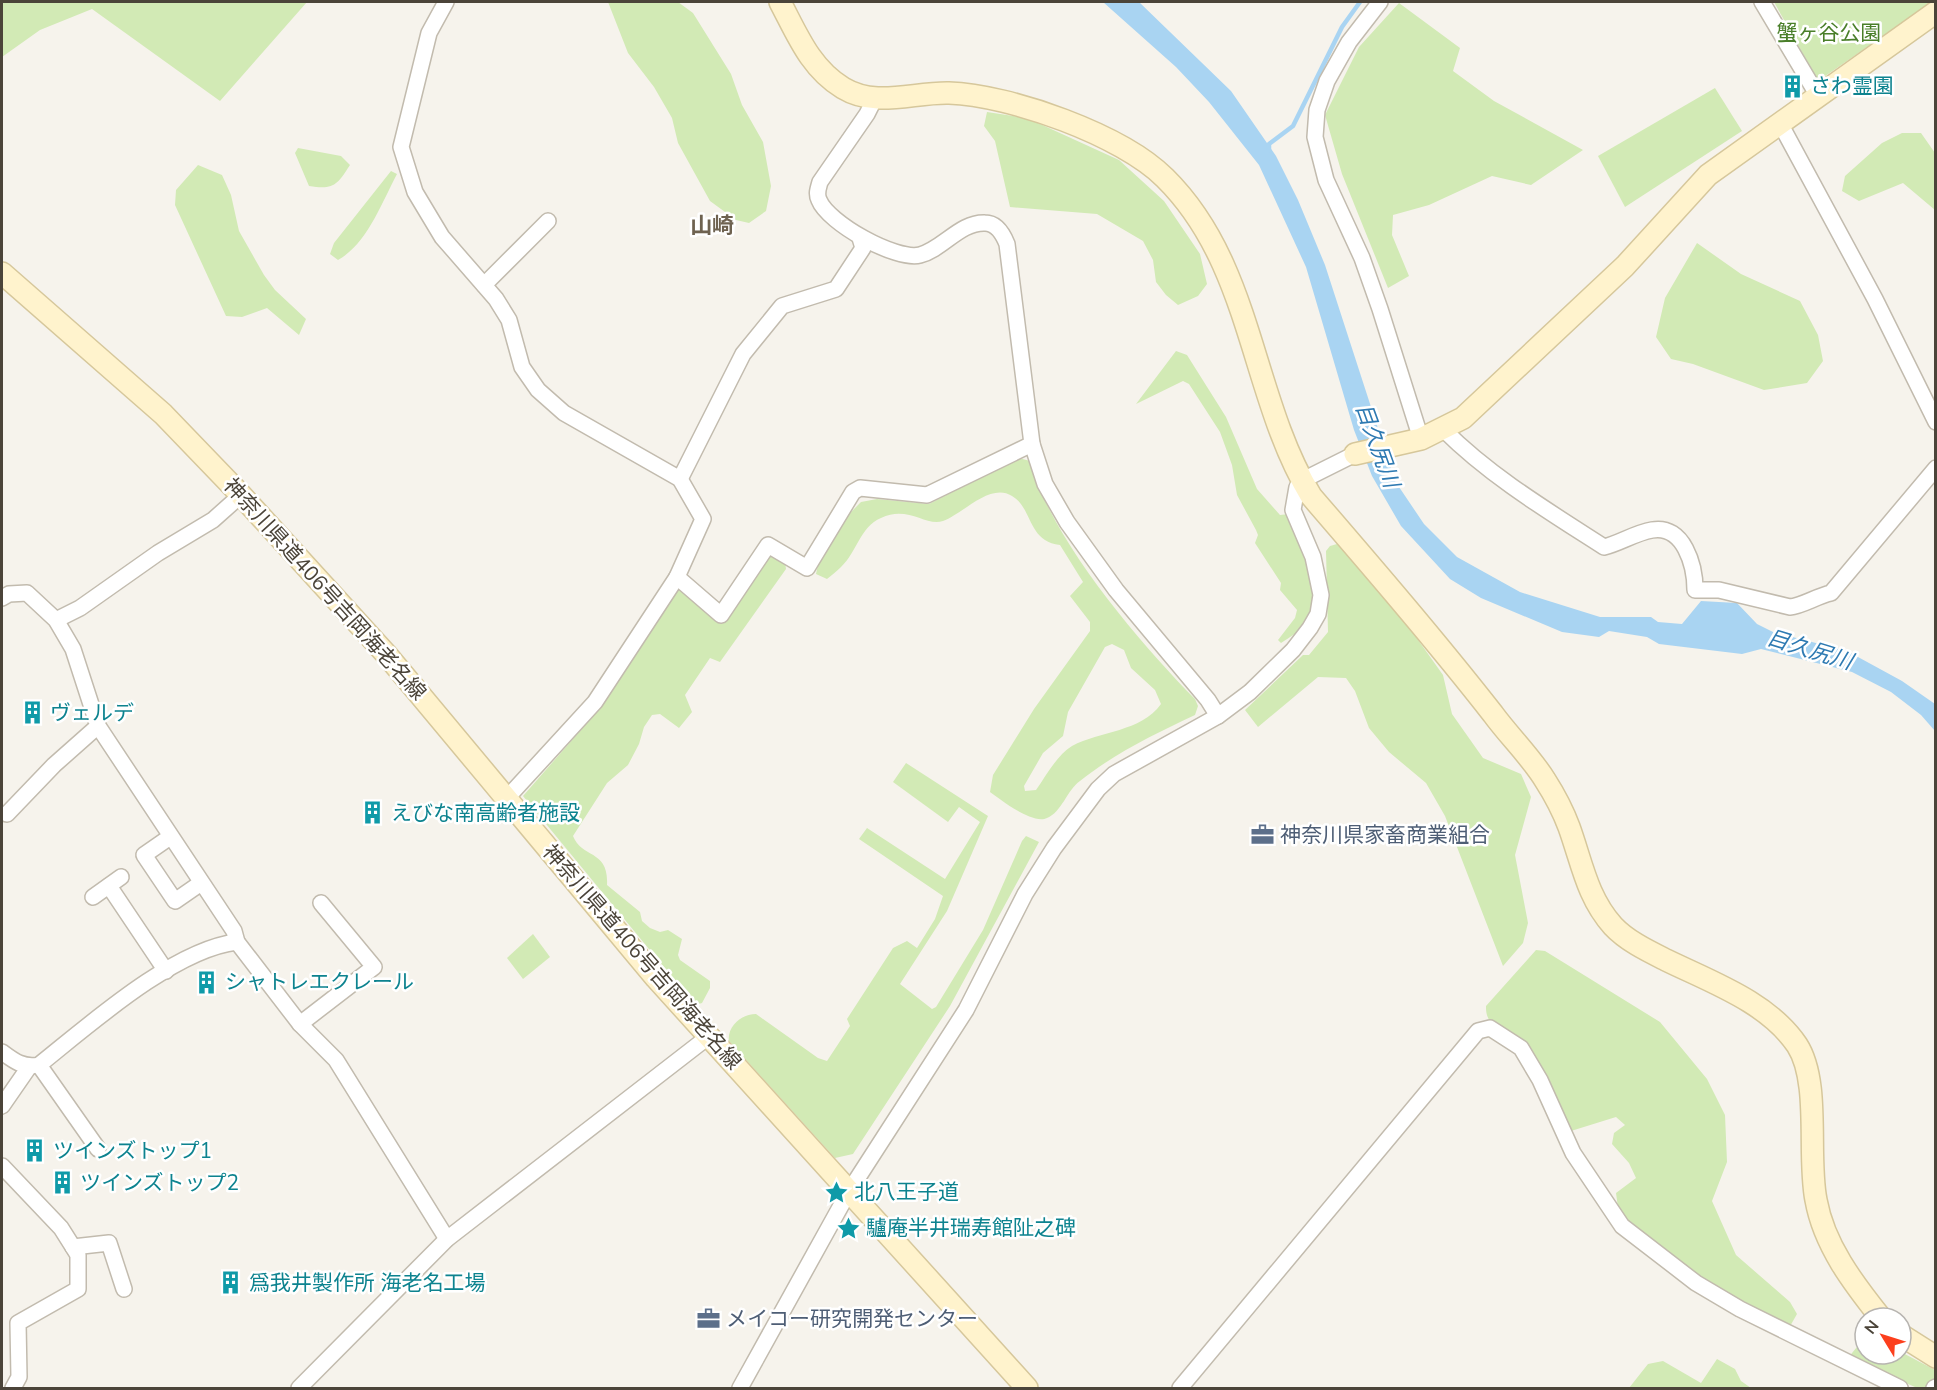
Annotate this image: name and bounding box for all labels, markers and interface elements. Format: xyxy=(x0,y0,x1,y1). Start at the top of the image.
park label: 蟹ヶ谷公園 xyxy=(1777,19,1882,47)
place label: さわ霊園 xyxy=(1810,72,1894,100)
building icon: さわ霊園 xyxy=(1779,73,1805,99)
district label: 山崎 xyxy=(690,211,734,241)
water label: 目久尻川 xyxy=(1348,399,1407,494)
street label: 神奈川県道406号吉岡海老名線 xyxy=(218,472,432,706)
water label: 目久尻川 xyxy=(1763,623,1858,678)
place label: ヴェルデ xyxy=(50,699,134,727)
building icon: ヴェルデ xyxy=(19,700,45,726)
place label: えびな南高齢者施設 xyxy=(391,799,580,827)
building icon: えびな南高齢者施設 xyxy=(360,800,386,826)
place label: 神奈川県家畜商業組合 xyxy=(1280,821,1490,849)
office icon: 神奈川県家畜商業組合 xyxy=(1249,822,1275,848)
street label: 神奈川県道406号吉岡海老名線 xyxy=(536,838,748,1076)
place label: シャトレエクレール xyxy=(225,968,414,996)
building icon: シャトレエクレール xyxy=(194,969,220,995)
place label: ツインズトップ1 xyxy=(53,1137,212,1165)
building icon: ツインズトップ1 xyxy=(22,1138,48,1164)
place label: ツインズトップ2 xyxy=(80,1169,239,1197)
building icon: ツインズトップ2 xyxy=(49,1170,75,1196)
place label: 北八王子道 xyxy=(854,1178,959,1206)
place icon: 北八王子道 xyxy=(823,1179,849,1205)
place label: 驢庵半井瑞寿館阯之碑 xyxy=(866,1214,1076,1242)
place icon: 驢庵半井瑞寿館阯之碑 xyxy=(835,1215,861,1241)
place label: 爲我井製作所 海老名工場 xyxy=(249,1269,485,1297)
building icon: 爲我井製作所 海老名工場 xyxy=(218,1270,244,1296)
place label: メイコー研究開発センター xyxy=(726,1305,978,1333)
office icon: メイコー研究開発センター xyxy=(695,1306,721,1332)
north arrow xyxy=(1853,1306,1913,1366)
text: N xyxy=(1860,1316,1884,1339)

